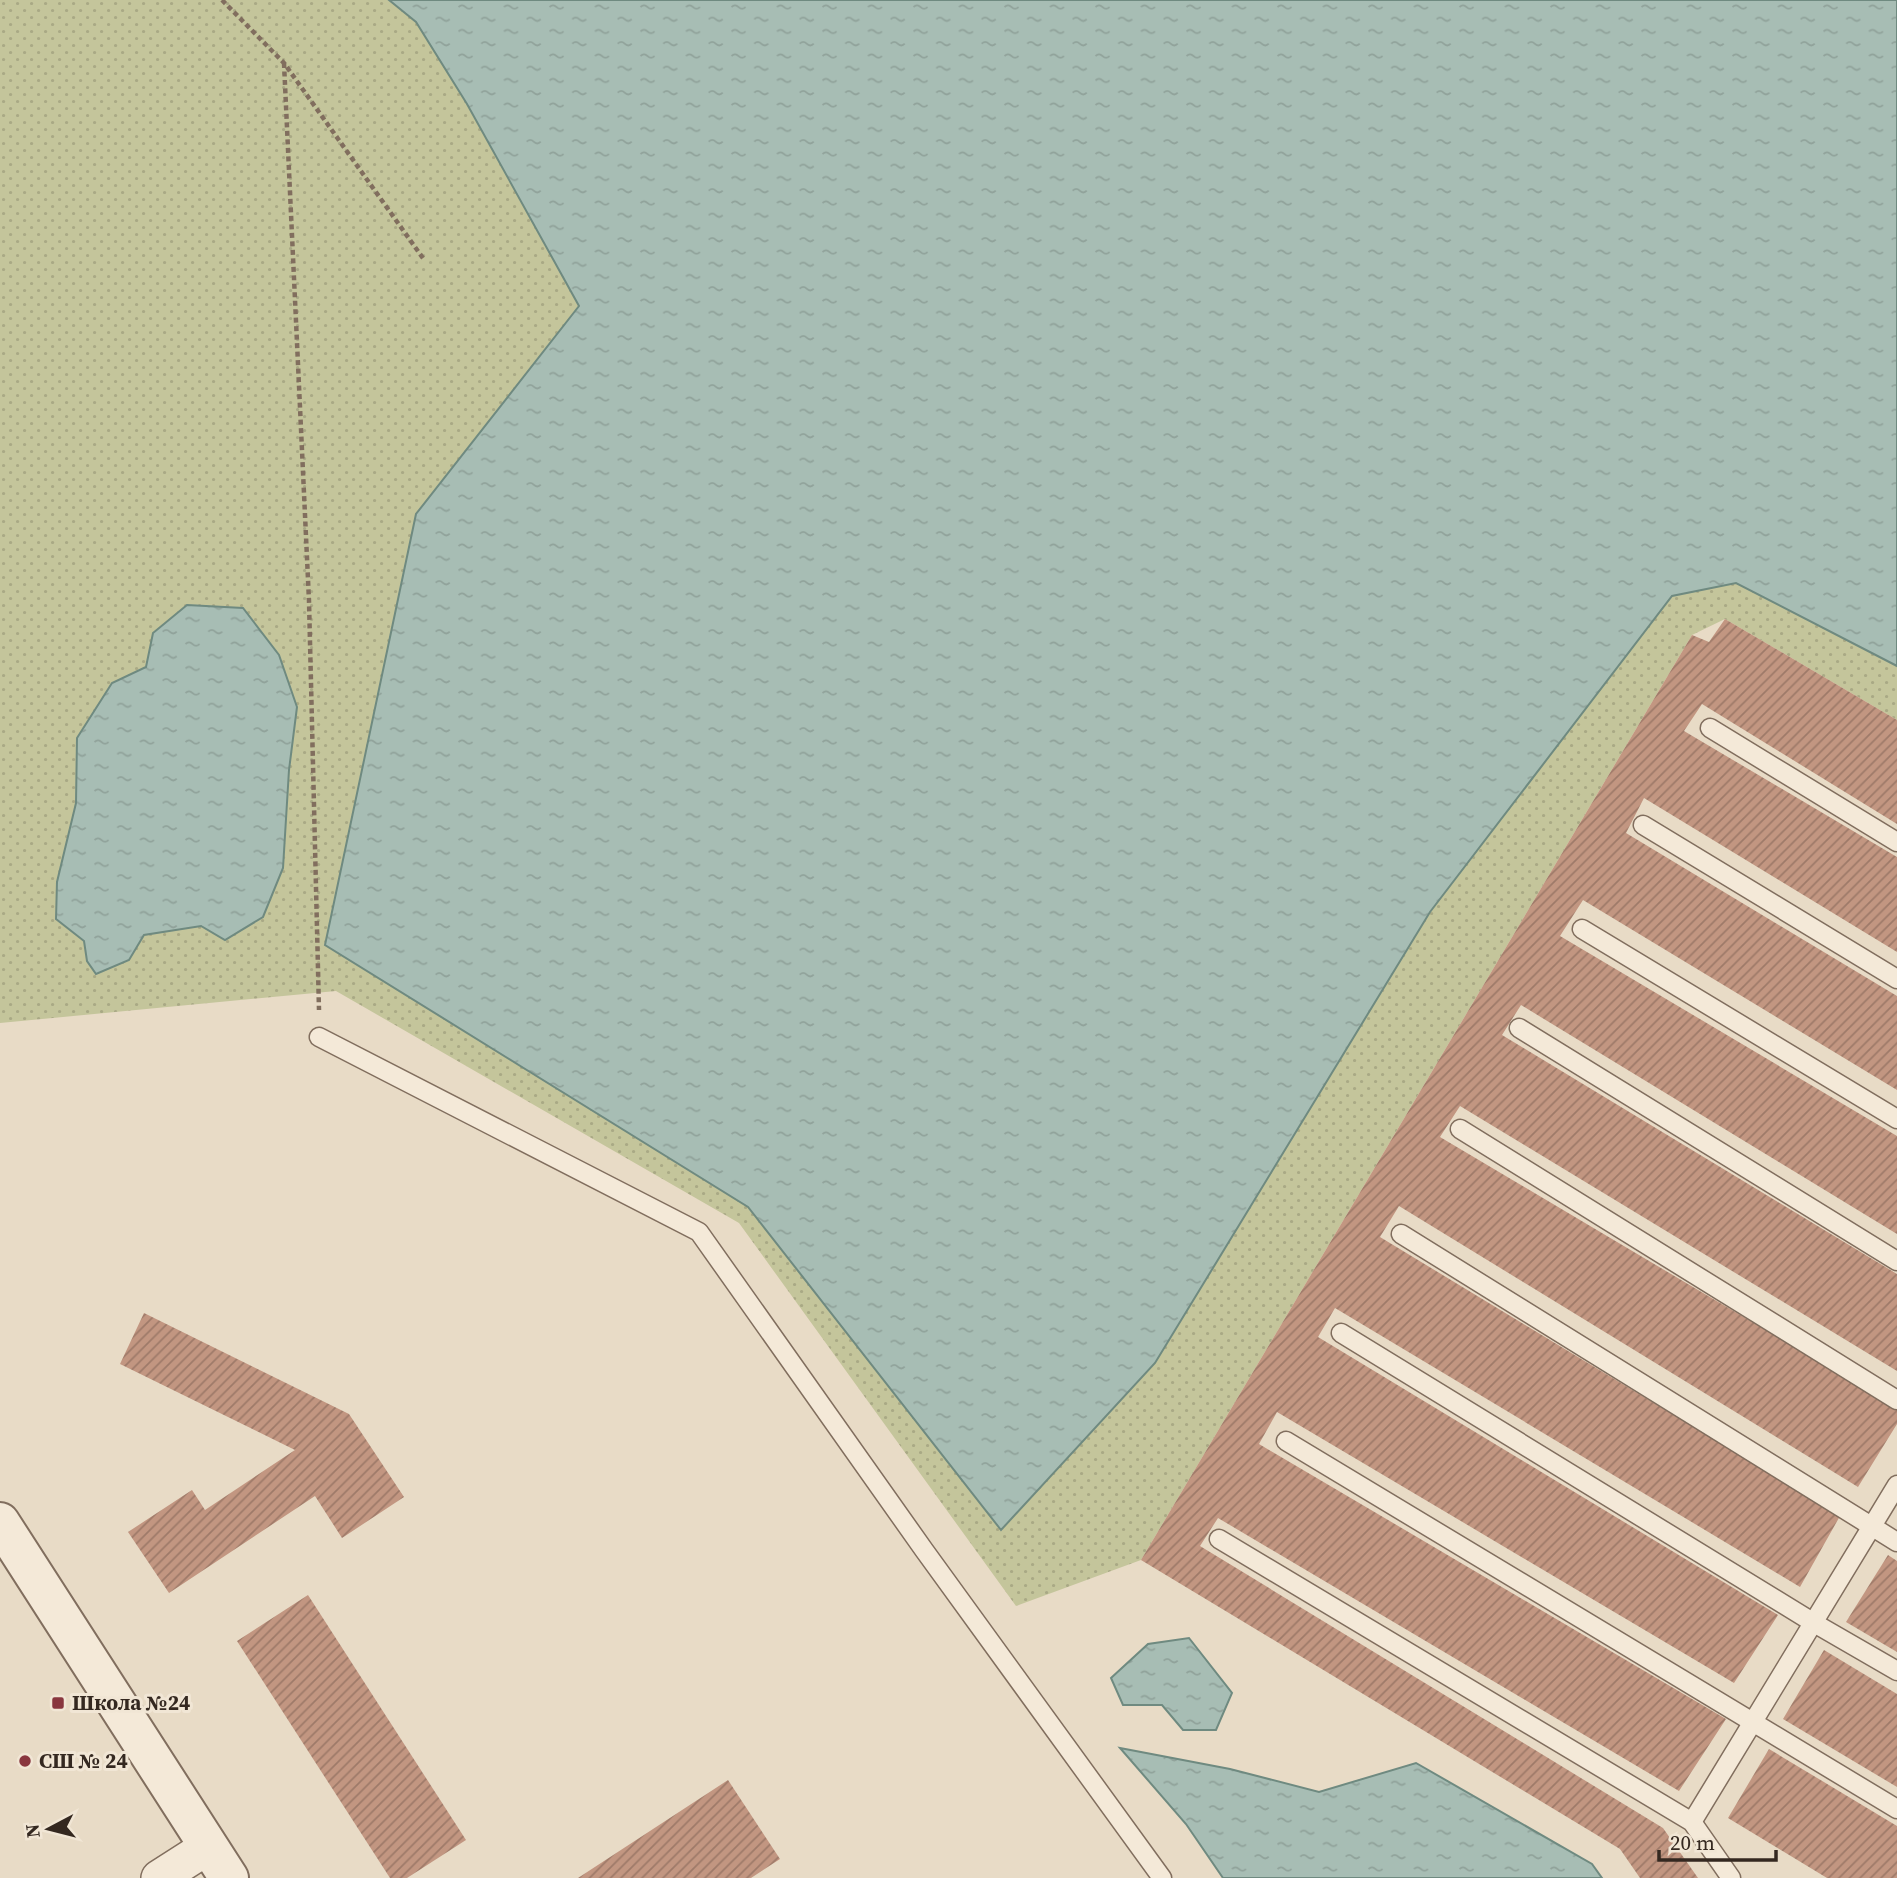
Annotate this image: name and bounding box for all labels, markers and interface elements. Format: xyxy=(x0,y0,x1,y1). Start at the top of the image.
place label: Школа №24 xyxy=(72,1688,190,1717)
marker: Школа №24 xyxy=(50,1695,66,1711)
place label: СШ № 24 xyxy=(39,1746,128,1775)
marker: СШ № 24 xyxy=(17,1753,33,1769)
north arrow xyxy=(14,1794,84,1864)
scale bar xyxy=(1659,1818,1776,1862)
text: N xyxy=(18,1822,46,1840)
text: 20 m xyxy=(1670,1828,1715,1857)

